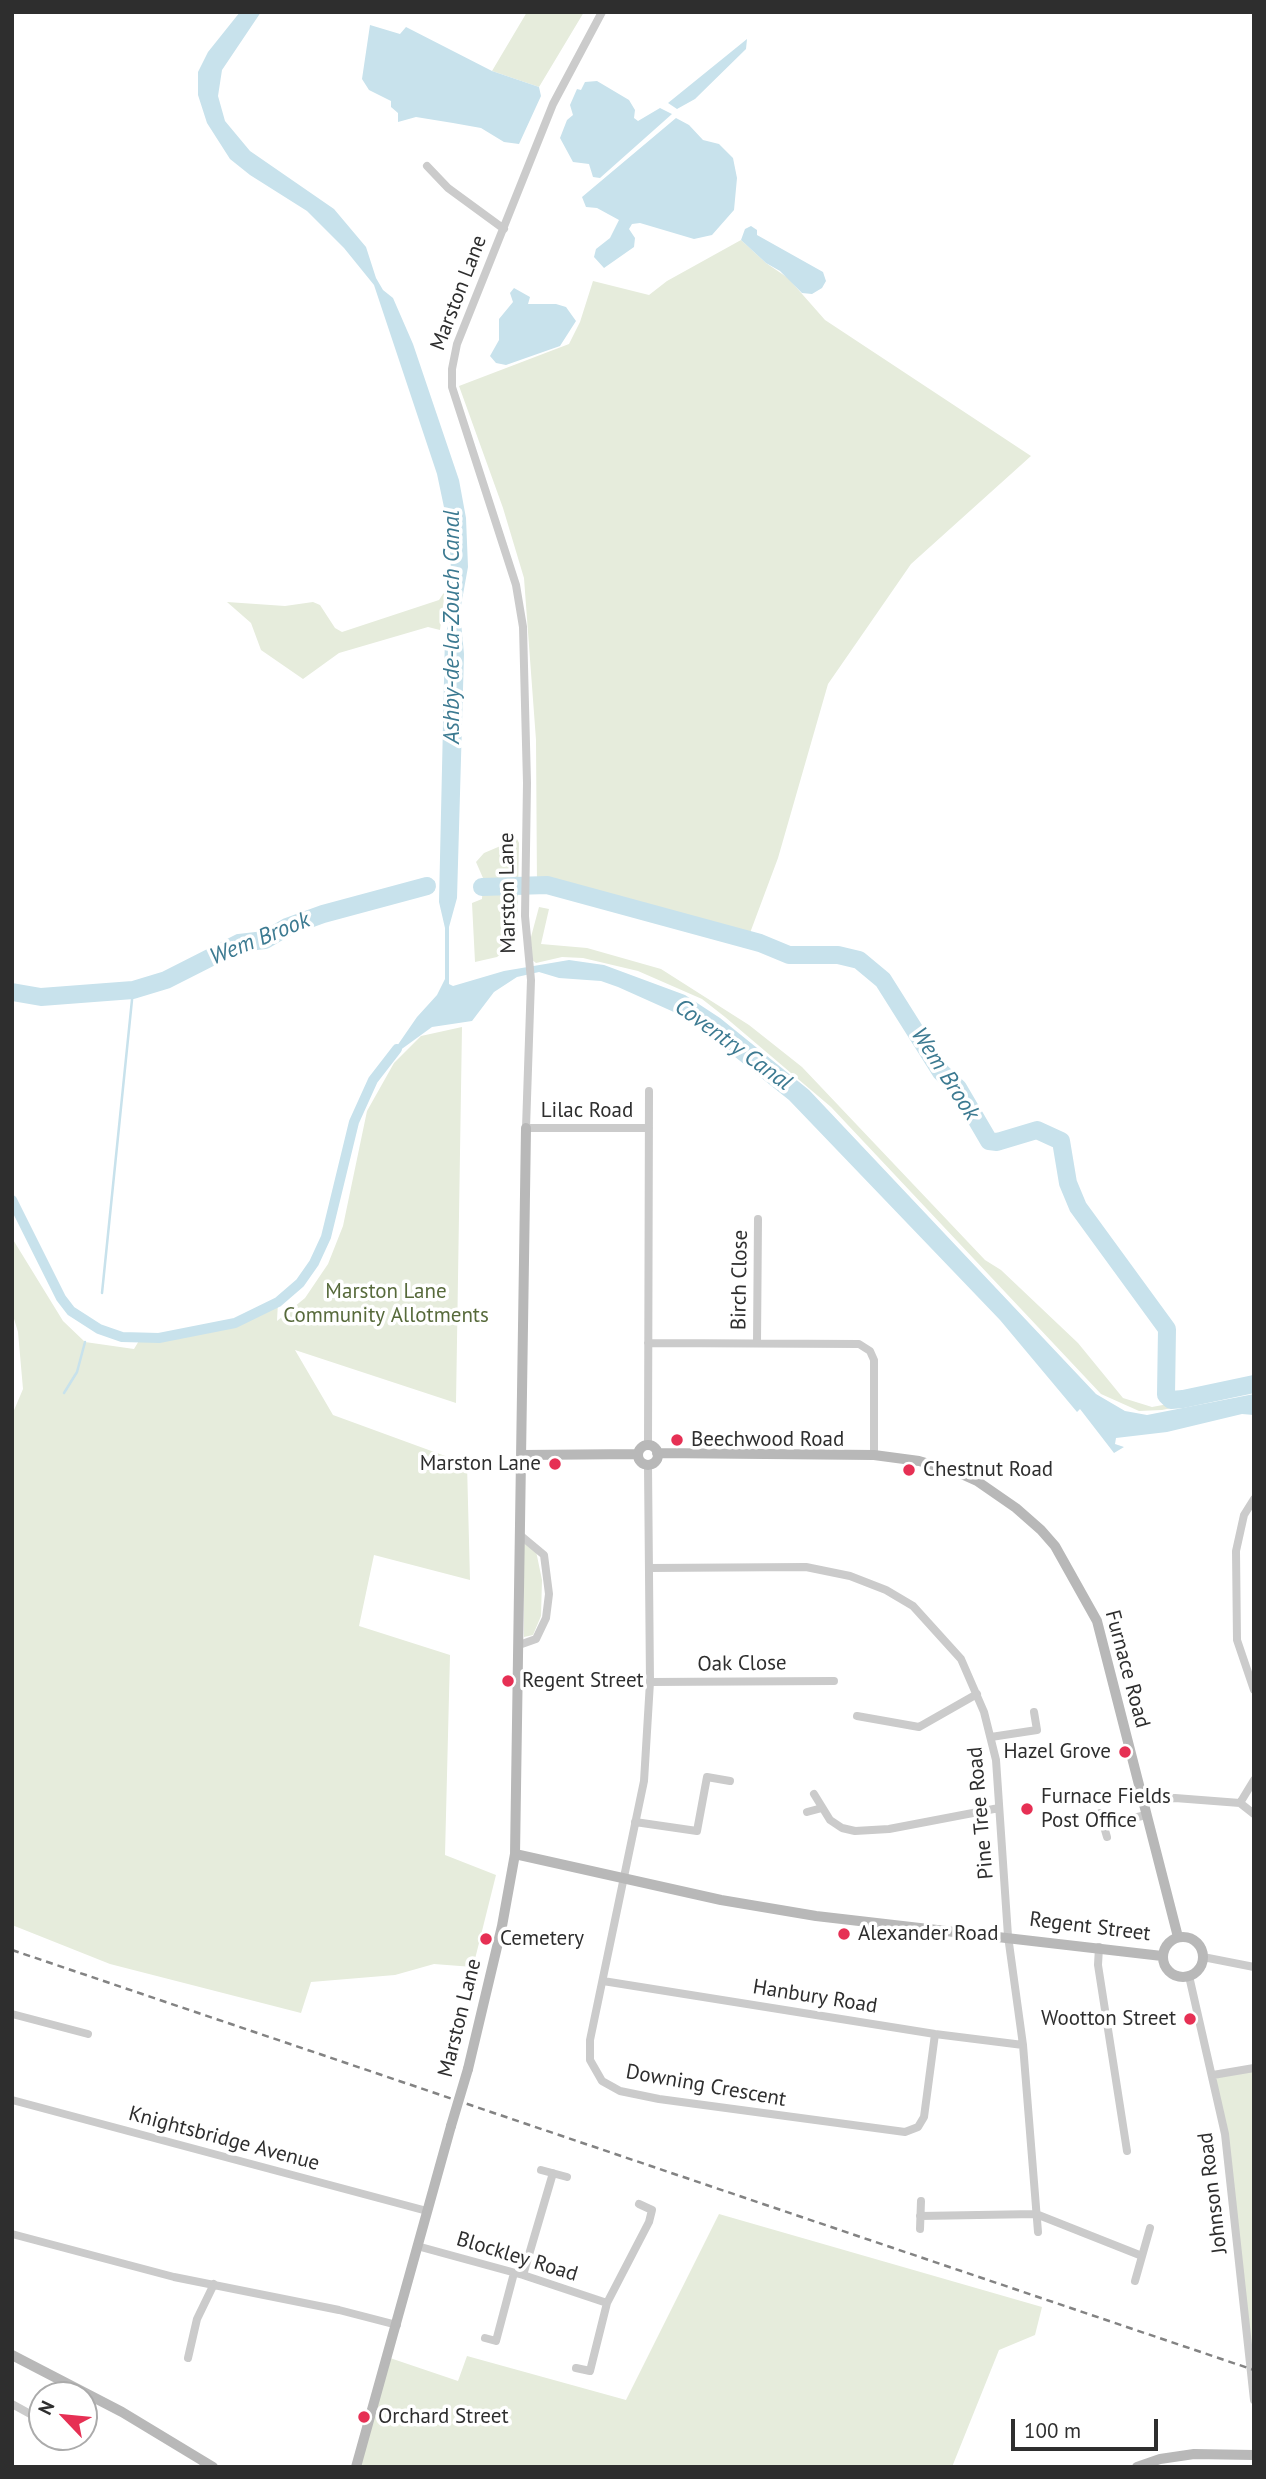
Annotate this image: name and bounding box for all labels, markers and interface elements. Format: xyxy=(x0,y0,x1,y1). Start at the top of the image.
street label: Marston Lane xyxy=(426,232,492,354)
water label: Ashby-de-la-Zouch Canal xyxy=(438,510,466,744)
street label: Marston Lane xyxy=(494,832,522,954)
water label: Wem Brook xyxy=(206,906,314,972)
water label: Coventry Canal xyxy=(669,993,797,1097)
water label: Wem Brook xyxy=(905,1022,985,1126)
street label: Lilac Road xyxy=(541,1098,633,1124)
street label: Birch Close xyxy=(727,1230,753,1330)
park label: Marston Lane Community Allotments xyxy=(283,1279,489,1329)
place label: Beechwood Road xyxy=(691,1427,844,1453)
marker: Beechwood Road xyxy=(669,1432,685,1448)
place label: Marston Lane xyxy=(420,1451,541,1477)
marker: Marston Lane xyxy=(547,1456,563,1472)
place label: Chestnut Road xyxy=(923,1457,1053,1483)
marker: Chestnut Road xyxy=(901,1462,917,1478)
street label: Furnace Road xyxy=(1099,1607,1155,1731)
street label: Oak Close xyxy=(697,1651,787,1677)
place label: Regent Street xyxy=(522,1668,644,1694)
marker: Regent Street xyxy=(500,1673,516,1689)
place label: Hazel Grove xyxy=(1003,1739,1111,1765)
marker: Hazel Grove xyxy=(1117,1744,1133,1760)
street label: Pine Tree Road xyxy=(963,1746,999,1880)
place label: Furnace Fields Post Office xyxy=(1041,1784,1171,1834)
marker: Furnace Fields Post Office xyxy=(1019,1801,1035,1817)
street label: Regent Street xyxy=(1028,1907,1152,1947)
place label: Alexander Road xyxy=(858,1921,998,1947)
place label: Cemetery xyxy=(500,1926,584,1952)
marker: Alexander Road xyxy=(836,1926,852,1942)
marker: Cemetery xyxy=(478,1931,494,1947)
street label: Marston Lane xyxy=(433,1956,487,2080)
street label: Hanbury Road xyxy=(751,1975,879,2019)
place label: Wootton Street xyxy=(1041,2006,1176,2032)
marker: Wootton Street xyxy=(1182,2011,1198,2027)
street label: Downing Crescent xyxy=(624,2060,788,2112)
street label: Knightsbridge Avenue xyxy=(126,2101,322,2177)
street label: Johnson Road xyxy=(1193,2131,1233,2255)
street label: Blockley Road xyxy=(453,2227,581,2287)
north arrow xyxy=(28,2381,98,2451)
text: N xyxy=(32,2397,59,2419)
place label: Orchard Street xyxy=(378,2404,509,2430)
scale bar xyxy=(1014,2406,1161,2450)
marker: Orchard Street xyxy=(356,2409,372,2425)
text: 100 m xyxy=(1024,2417,1081,2444)

